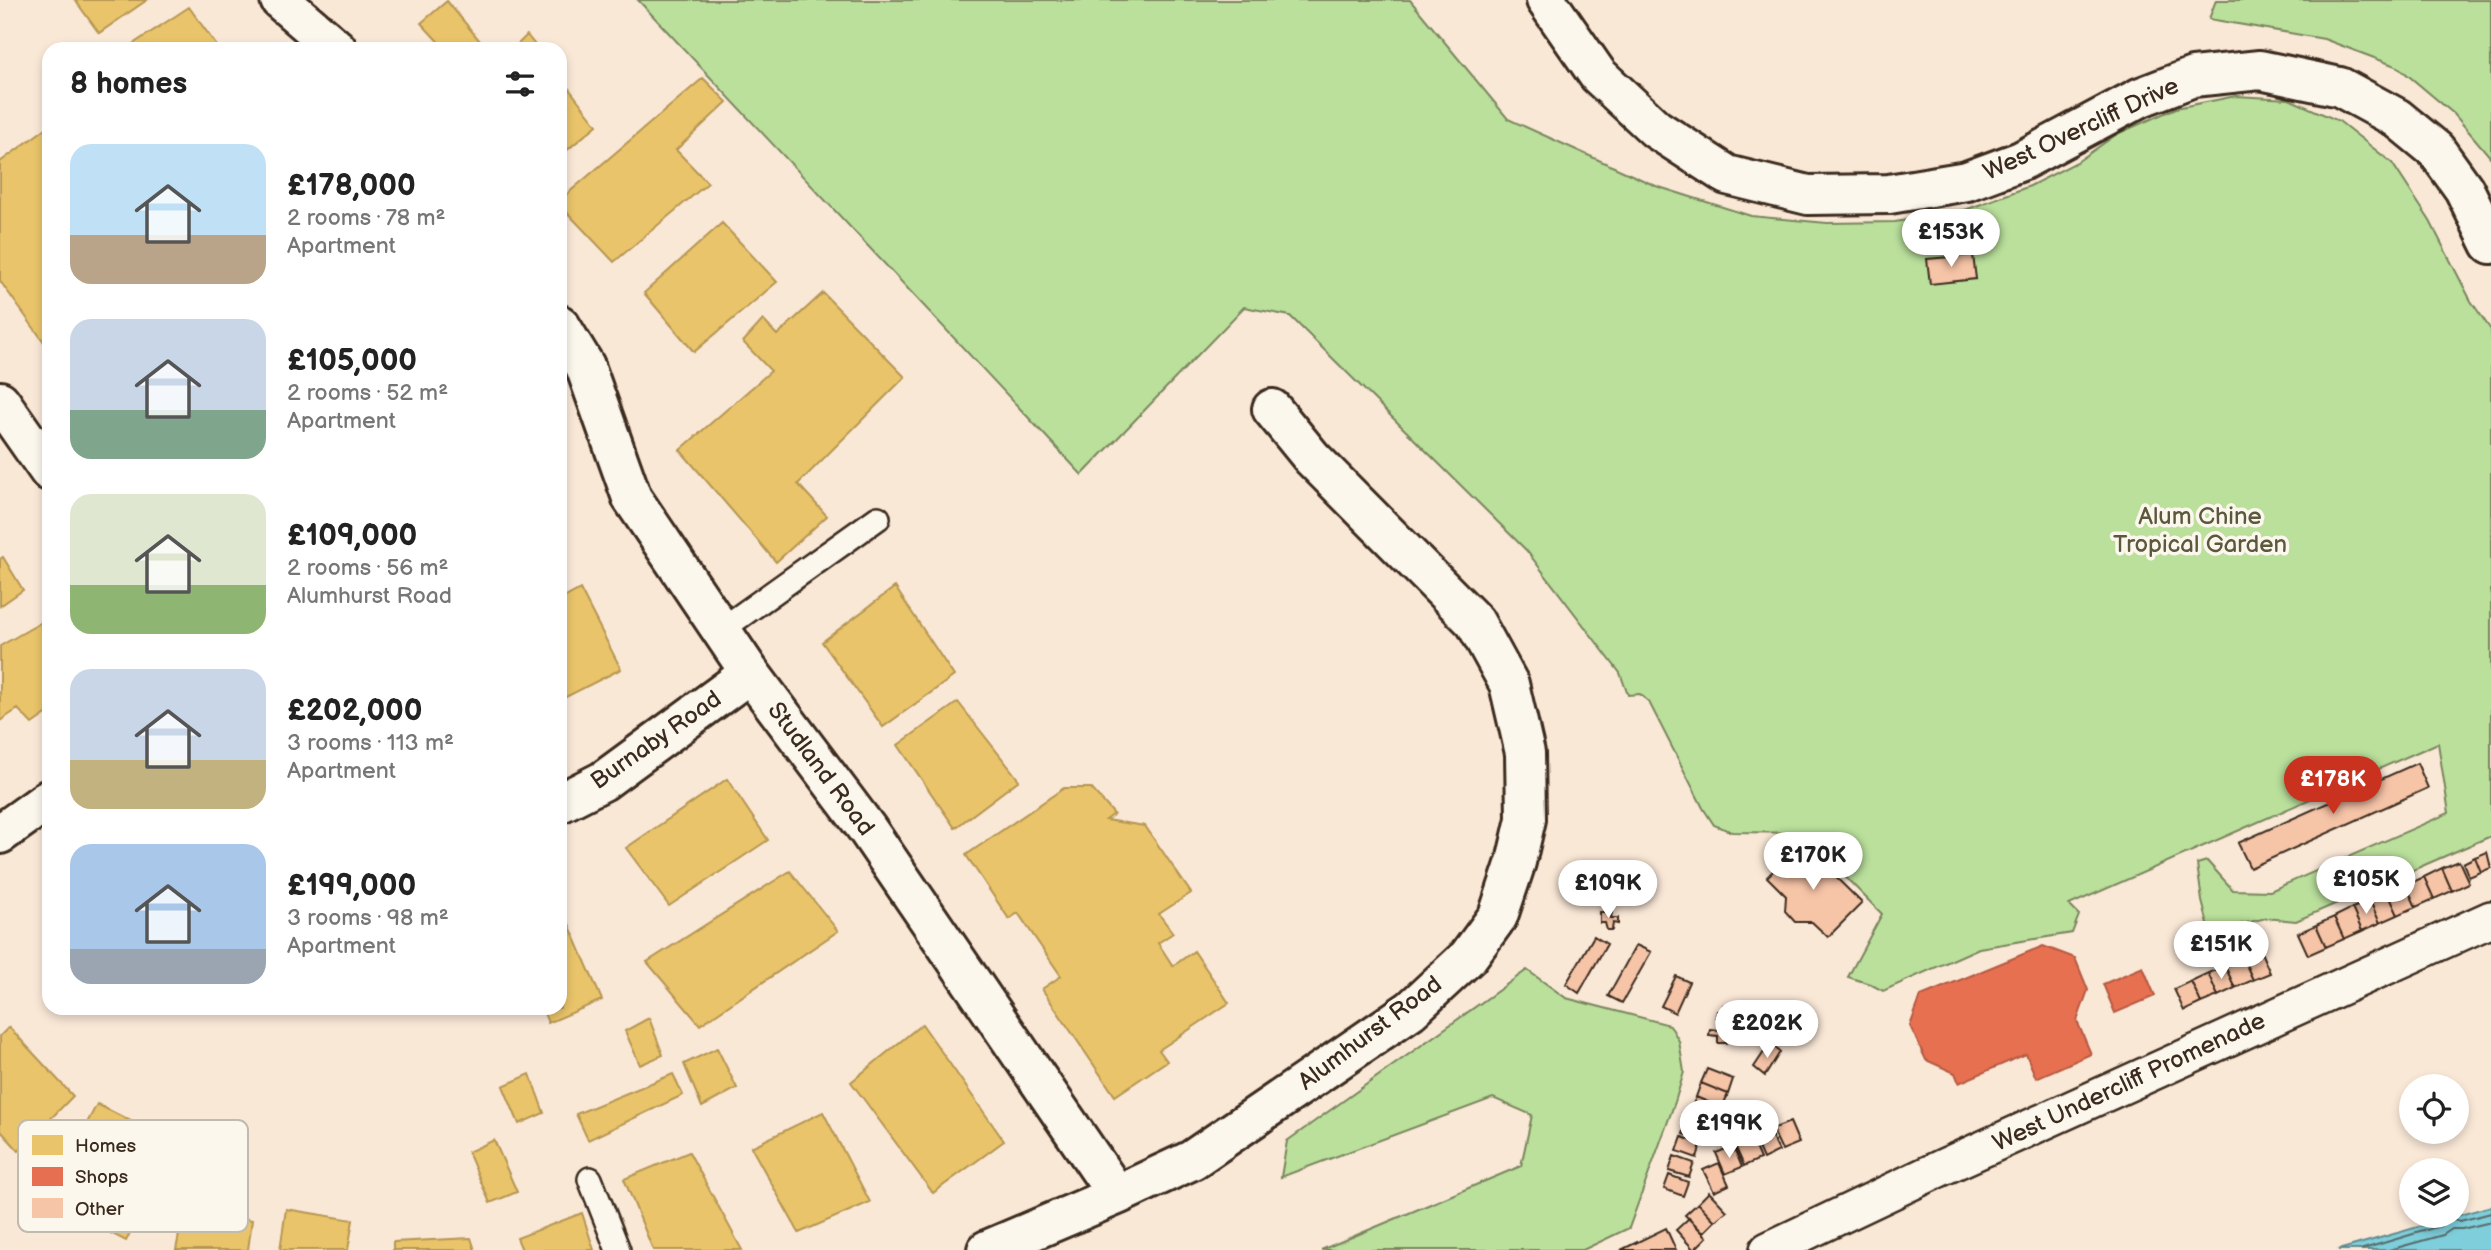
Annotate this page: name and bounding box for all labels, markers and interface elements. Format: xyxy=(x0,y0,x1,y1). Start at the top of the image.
icon: filters xyxy=(501,65,539,103)
text: 8 homes xyxy=(70,66,187,102)
street label: West Overcliff Drive xyxy=(1979,71,2183,187)
text: £178,000 xyxy=(287,168,416,204)
icon: home xyxy=(126,172,210,256)
text: 2 rooms · 78 m² xyxy=(287,204,445,232)
pin: £153K xyxy=(1902,210,2000,269)
text: £153K xyxy=(1918,218,1984,246)
text: Apartment xyxy=(287,232,396,260)
text: £105,000 xyxy=(287,343,417,379)
icon: home xyxy=(126,347,210,431)
text: 2 rooms · 52 m² xyxy=(287,379,448,407)
text: Apartment xyxy=(287,407,396,435)
park label: Alum Chine Tropical Garden xyxy=(2113,502,2287,559)
text: £109,000 xyxy=(287,518,417,554)
icon: home xyxy=(126,522,210,606)
text: 2 rooms · 56 m² xyxy=(287,554,449,582)
text: Alumhurst Road xyxy=(287,582,452,610)
street label: Burnaby Road xyxy=(585,684,727,796)
text: £202,000 xyxy=(287,693,422,729)
icon: home xyxy=(126,697,210,781)
street label: Studland Road xyxy=(761,697,881,841)
text: 3 rooms · 113 m² xyxy=(287,729,454,757)
pin: £178K xyxy=(2284,756,2382,816)
text: Apartment xyxy=(287,757,396,785)
text: £178K xyxy=(2300,765,2366,793)
pin: £170K xyxy=(1764,832,1862,892)
text: £170K xyxy=(1780,841,1846,869)
pin: £105K xyxy=(2317,856,2415,916)
pin: £109K xyxy=(1559,860,1657,920)
text: £105K xyxy=(2332,865,2400,893)
text: £199,000 xyxy=(287,868,416,904)
text: £109K xyxy=(1574,869,1642,897)
icon: home xyxy=(126,872,210,956)
text: 3 rooms · 98 m² xyxy=(287,904,449,932)
pin: £151K xyxy=(2172,922,2270,981)
text: £151K xyxy=(2190,930,2252,958)
text: Apartment xyxy=(287,932,396,960)
street label: Alumhurst Road xyxy=(1293,970,1447,1096)
pin: £202K xyxy=(1718,1000,1816,1060)
street label: West Undercliff Promenade xyxy=(1988,1006,2270,1158)
text: £202K xyxy=(1731,1009,1803,1037)
map controls xyxy=(2399,1074,2469,1228)
button: locate xyxy=(2399,1074,2469,1144)
pin: £199K xyxy=(1680,1100,1778,1160)
text: £199K xyxy=(1696,1109,1762,1137)
legend xyxy=(18,1120,248,1232)
text: Homes xyxy=(75,1135,136,1158)
button: layers xyxy=(2399,1158,2469,1228)
text: Shops xyxy=(75,1166,128,1189)
text: Other xyxy=(75,1198,125,1221)

